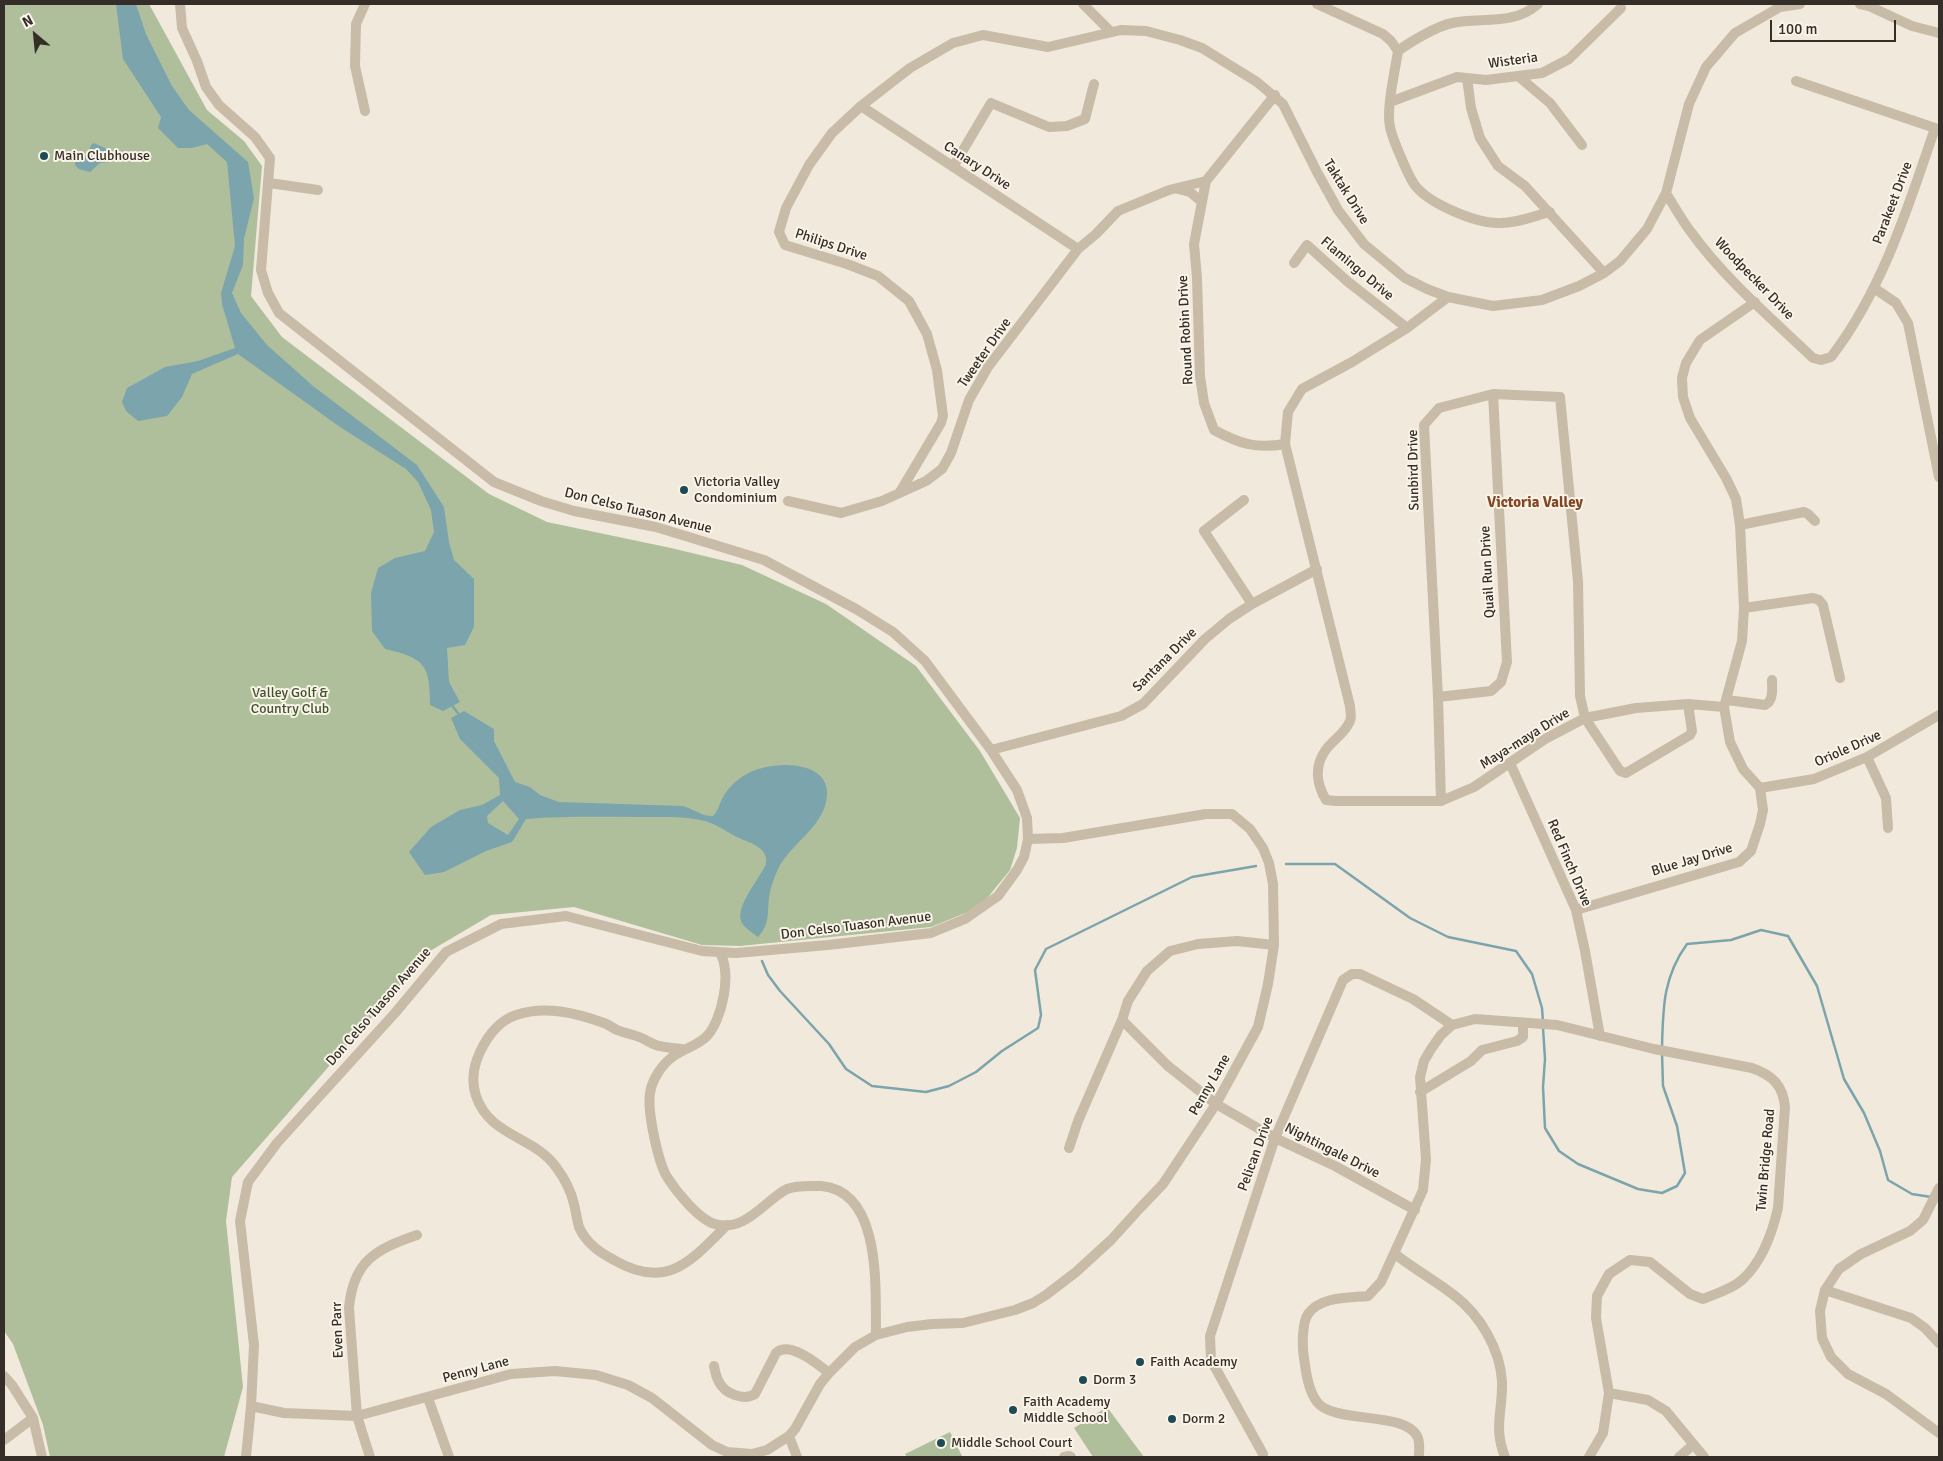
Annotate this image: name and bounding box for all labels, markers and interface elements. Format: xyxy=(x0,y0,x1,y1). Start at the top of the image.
north arrow xyxy=(10,10,60,60)
scale bar xyxy=(1773,10,1899,42)
text: N xyxy=(19,12,36,31)
text: 100 m xyxy=(1778,20,1818,38)
street label: Wisteria xyxy=(1487,49,1539,73)
street label: Canary Drive xyxy=(940,138,1014,194)
place label: Main Clubhouse xyxy=(54,148,150,164)
marker: Main Clubhouse xyxy=(38,150,50,162)
street label: Taktak Drive xyxy=(1319,156,1373,228)
street label: Parakeet Drive xyxy=(1870,159,1916,247)
street label: Philips Drive xyxy=(793,225,869,265)
street label: Flamingo Drive xyxy=(1317,234,1397,304)
street label: Woodpecker Drive xyxy=(1711,234,1797,324)
street label: Round Robin Drive xyxy=(1175,275,1197,385)
street label: Tweeter Drive xyxy=(955,315,1015,391)
street label: Sunbird Drive xyxy=(1405,429,1423,511)
place label: Victoria Valley Condominium xyxy=(694,474,780,507)
marker: Victoria Valley Condominium xyxy=(678,484,690,496)
street label: Don Celso Tuason Avenue xyxy=(563,485,713,537)
district label: Victoria Valley xyxy=(1487,494,1583,512)
street label: Quail Run Drive xyxy=(1477,525,1499,619)
street label: Santana Drive xyxy=(1129,624,1201,696)
park label: Valley Golf & Country Club xyxy=(251,685,329,718)
street label: Maya-maya Drive xyxy=(1477,705,1573,773)
street label: Oriole Drive xyxy=(1812,727,1884,771)
street label: Red Finch Drive xyxy=(1543,817,1595,909)
street label: Blue Jay Drive xyxy=(1649,840,1735,880)
street label: Don Celso Tuason Avenue xyxy=(780,908,932,944)
street label: Don Celso Tuason Avenue xyxy=(323,944,435,1070)
street label: Penny Lane xyxy=(1186,1051,1234,1119)
street label: Twin Bridge Road xyxy=(1753,1108,1779,1212)
street label: Pelican Drive xyxy=(1235,1114,1277,1194)
street label: Nightingale Drive xyxy=(1282,1120,1382,1182)
street label: Even Parr xyxy=(329,1301,347,1359)
street label: Penny Lane xyxy=(441,1353,511,1387)
place label: Faith Academy xyxy=(1150,1354,1237,1370)
marker: Faith Academy xyxy=(1134,1356,1146,1368)
place label: Dorm 3 xyxy=(1093,1372,1136,1388)
marker: Dorm 3 xyxy=(1077,1374,1089,1386)
place label: Faith Academy Middle School xyxy=(1023,1394,1110,1426)
marker: Faith Academy Middle School xyxy=(1007,1404,1019,1416)
place label: Dorm 2 xyxy=(1182,1411,1225,1427)
marker: Dorm 2 xyxy=(1166,1413,1178,1425)
place label: Middle School Court xyxy=(951,1435,1072,1451)
marker: Middle School Court xyxy=(935,1437,947,1449)

